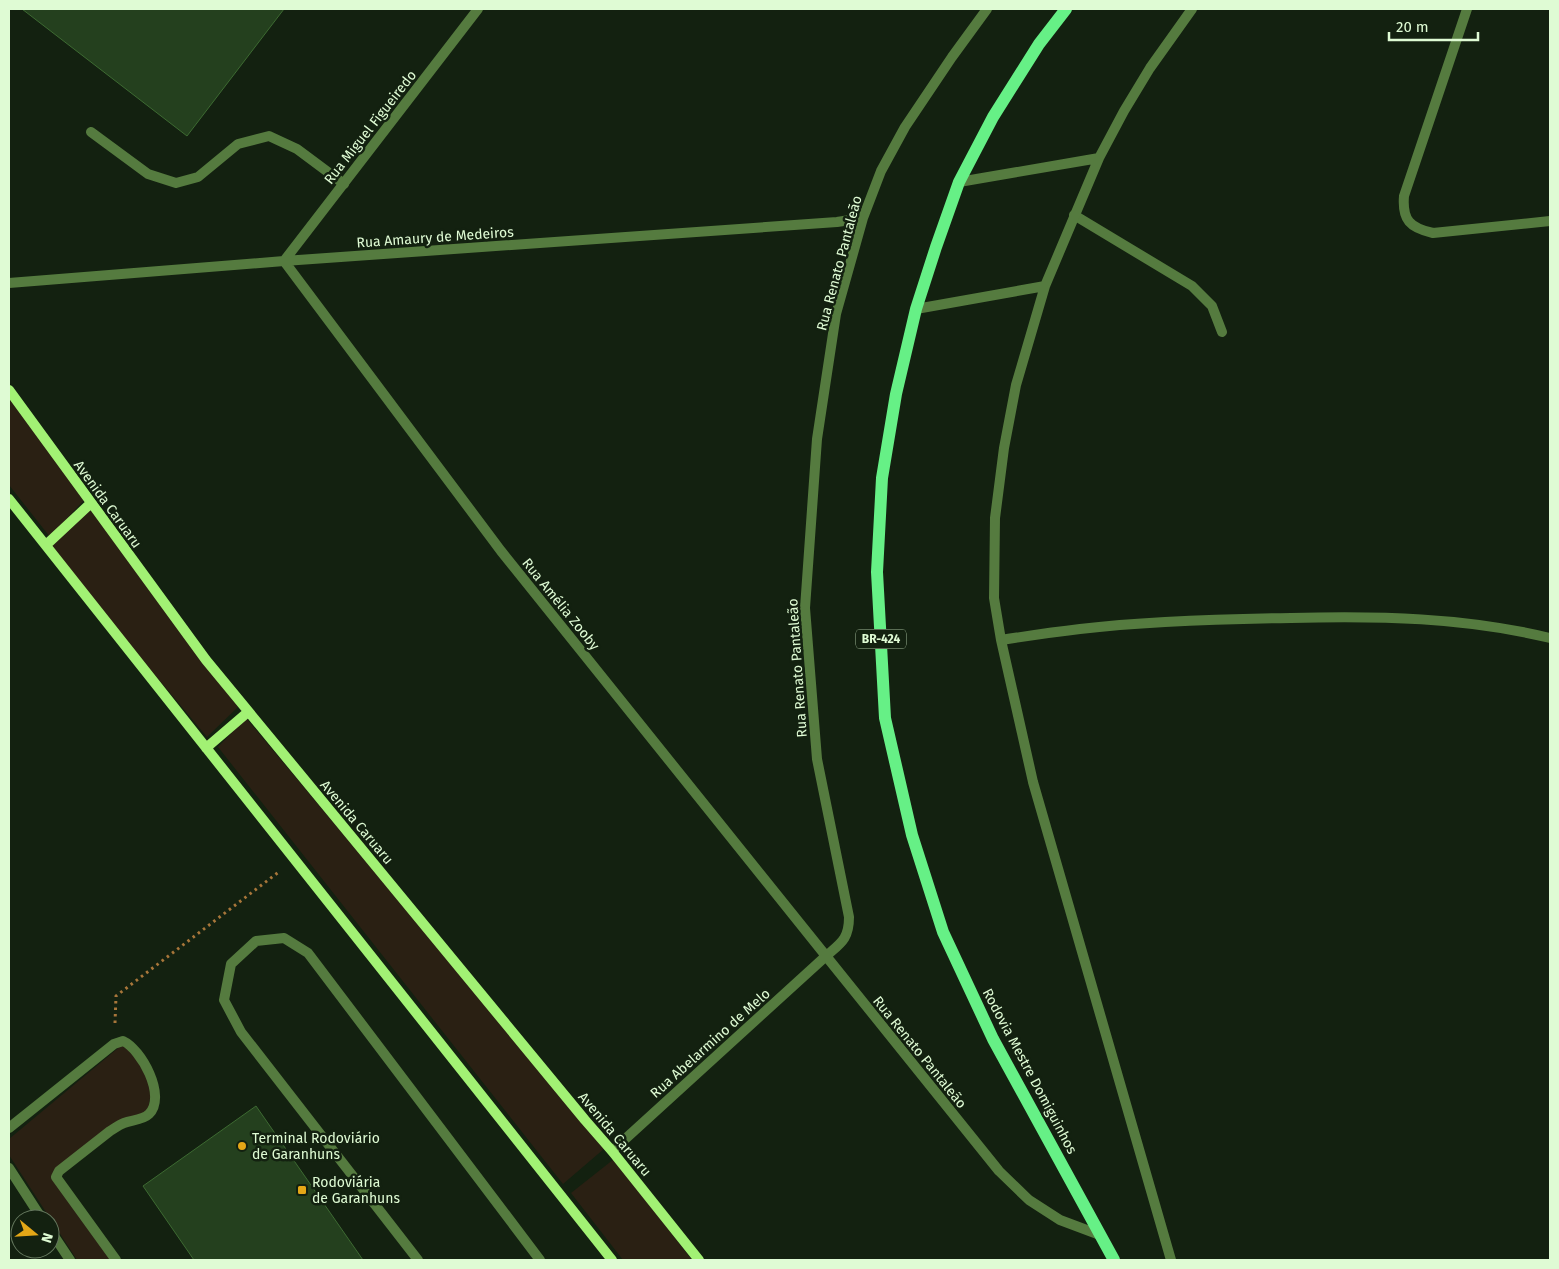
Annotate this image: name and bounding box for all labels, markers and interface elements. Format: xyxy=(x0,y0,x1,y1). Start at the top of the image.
scale bar xyxy=(1389,10,1478,42)
text: 20 m xyxy=(1396,18,1429,36)
street label: Rua Miguel Figueiredo xyxy=(321,67,420,188)
street label: Rua Renato Pantaleão xyxy=(813,194,866,333)
street label: Rua Amaury de Medeiros xyxy=(356,223,515,251)
street label: Avenida Caruaru xyxy=(70,457,145,552)
street label: Rua Amélia Zooby xyxy=(518,555,603,654)
street label: Rua Renato Pantaleão xyxy=(784,598,811,738)
road number: BR-424 xyxy=(856,630,906,648)
street label: Avenida Caruaru xyxy=(317,777,397,868)
street label: Rua Abelarmino de Melo xyxy=(647,985,774,1102)
street label: Rodovia Mestre Domiguinhos xyxy=(979,986,1081,1157)
street label: Rua Renato Pantaleão xyxy=(869,993,970,1112)
street label: Avenida Caruaru xyxy=(575,1089,655,1180)
place label: Terminal Rodoviário de Garanhuns xyxy=(252,1130,380,1163)
marker: Terminal Rodoviário de Garanhuns xyxy=(236,1140,248,1152)
place label: Rodoviária de Garanhuns xyxy=(312,1174,400,1207)
marker: Rodoviária de Garanhuns xyxy=(296,1184,308,1196)
north arrow xyxy=(10,1209,60,1259)
text: N xyxy=(37,1231,56,1245)

